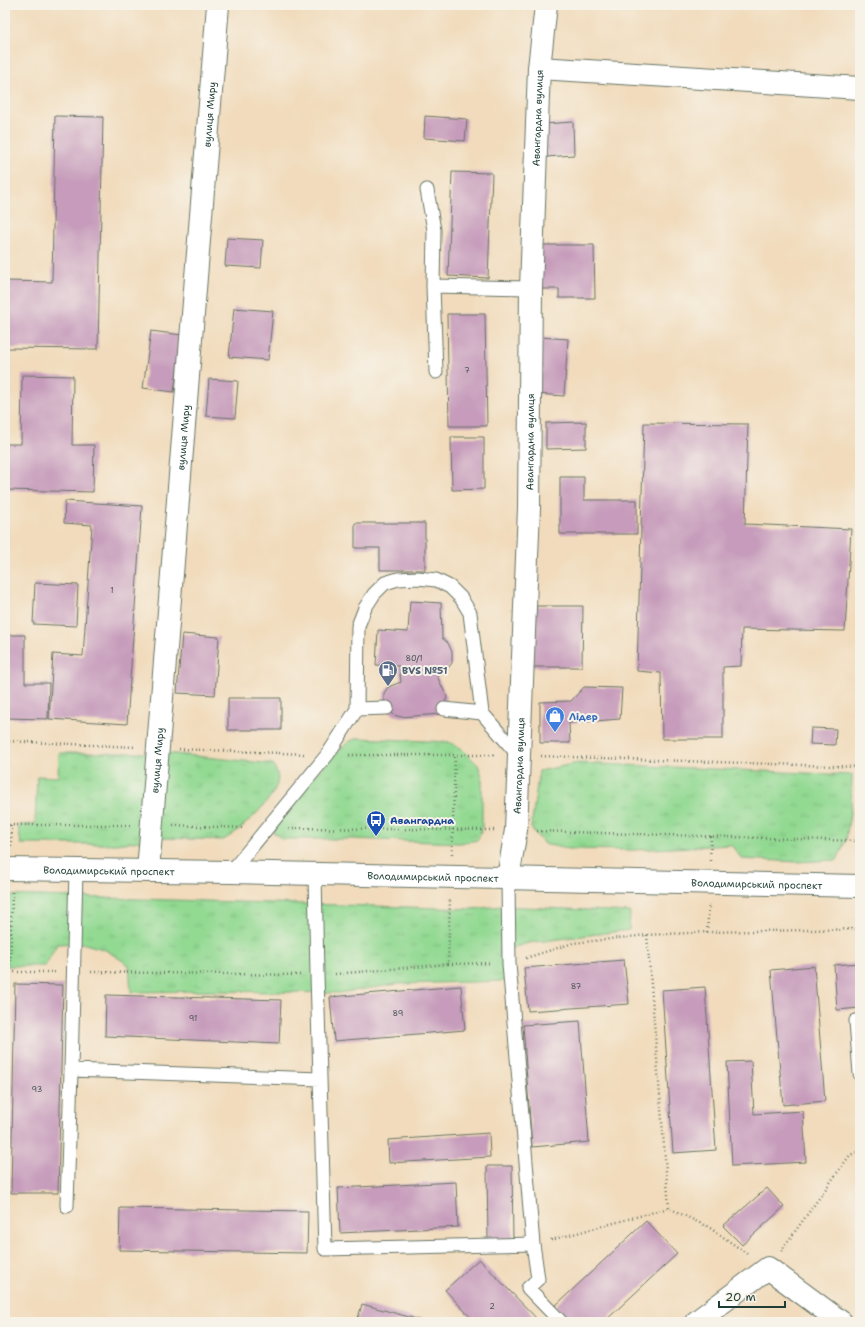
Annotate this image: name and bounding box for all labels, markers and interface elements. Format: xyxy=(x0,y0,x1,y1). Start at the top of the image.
street label: Авангардна вулиця xyxy=(529,69,545,167)
street label: вулиця Миру xyxy=(200,81,218,148)
house number: 7 xyxy=(464,365,470,376)
street label: Авангардна вулиця xyxy=(523,393,537,490)
street label: вулиця Миру xyxy=(174,404,192,471)
house number: 1 xyxy=(110,585,114,596)
house number: 80/1 xyxy=(406,653,422,664)
fuel station icon: BVS №51 xyxy=(377,659,399,687)
place label: BVS №51 xyxy=(402,664,448,677)
shop icon: Лідер xyxy=(544,705,566,733)
place label: Лідер xyxy=(569,710,598,723)
street label: Авангардна вулиця xyxy=(510,717,527,814)
street label: вулиця Миру xyxy=(148,727,166,794)
bus stop icon: Авангардна xyxy=(365,809,387,837)
place label: Авангардна xyxy=(390,814,454,827)
street label: Володимирський проспект xyxy=(43,863,176,878)
street label: Володимирський проспект xyxy=(367,869,500,884)
street label: Володимирський проспект xyxy=(691,876,824,892)
house number: 87 xyxy=(571,981,582,992)
house number: 89 xyxy=(393,1008,403,1019)
house number: 91 xyxy=(189,1013,197,1024)
house number: 93 xyxy=(32,1084,42,1095)
scale bar xyxy=(719,1283,785,1309)
text: 20 m xyxy=(725,1289,756,1305)
house number: 2 xyxy=(489,1301,495,1312)

